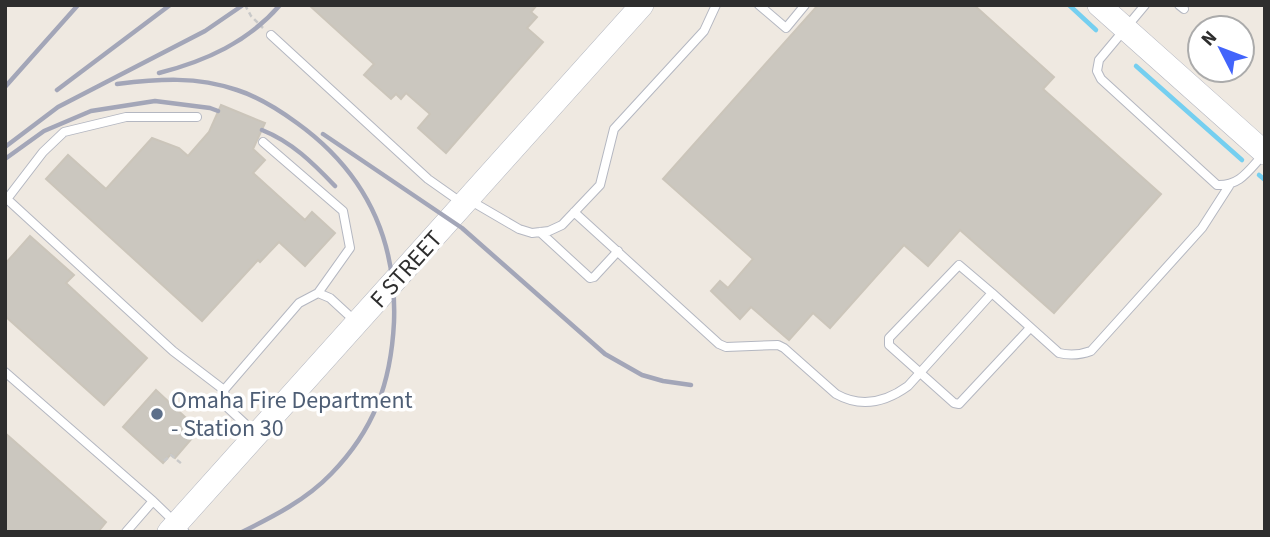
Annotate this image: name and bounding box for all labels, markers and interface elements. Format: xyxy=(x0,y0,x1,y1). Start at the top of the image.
north arrow xyxy=(1186,14,1256,84)
text: N xyxy=(1195,25,1224,52)
street label: F STREET xyxy=(362,223,451,316)
place label: Omaha Fire Department - Station 30 xyxy=(171,383,413,446)
marker: Omaha Fire Department - Station 30 xyxy=(149,406,165,422)

